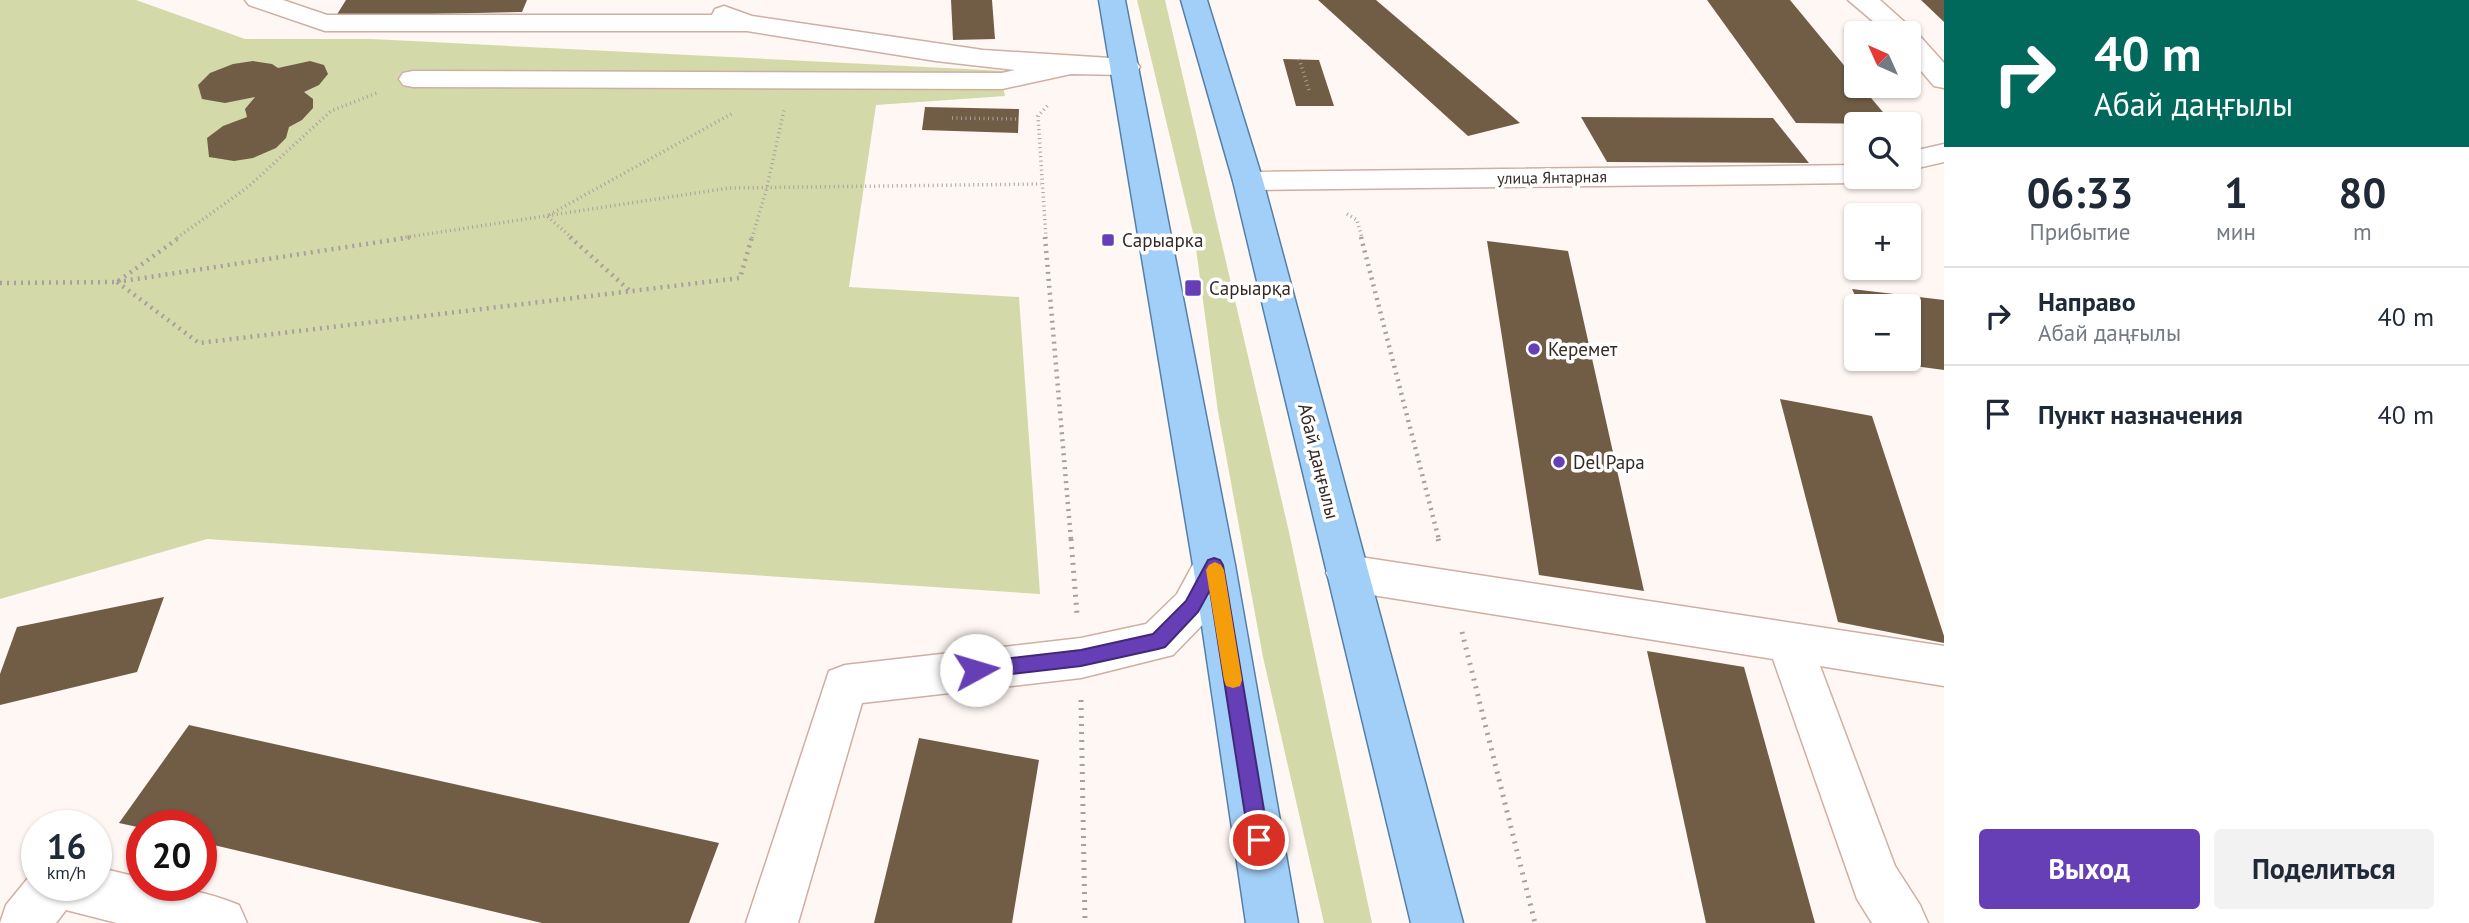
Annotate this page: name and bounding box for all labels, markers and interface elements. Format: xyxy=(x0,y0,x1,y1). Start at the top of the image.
north arrow xyxy=(1844,21,1922,98)
map controls xyxy=(1844,21,1921,371)
text: 40 m xyxy=(2094,21,2201,85)
icon: right xyxy=(1979,28,2070,119)
text: Абай даңғылы xyxy=(2094,83,2293,125)
button: search xyxy=(1844,112,1921,189)
text: 06:33 xyxy=(2027,165,2133,220)
text: 1 xyxy=(2224,165,2248,220)
text: 80 xyxy=(2339,165,2386,220)
street label: улица Янтарная xyxy=(1497,166,1607,188)
button: + xyxy=(1844,203,1921,280)
text: Прибытие xyxy=(2029,217,2131,246)
text: мин xyxy=(2216,217,2256,246)
text: m xyxy=(2353,217,2372,246)
place label: Сарыарка xyxy=(1122,228,1203,252)
marker: Сарыарка xyxy=(1100,232,1116,248)
place label: Сарыарқа xyxy=(1209,276,1291,300)
marker: Сарыарқа xyxy=(1183,278,1203,298)
text: Направо xyxy=(2038,285,2136,318)
button: − xyxy=(1844,294,1921,371)
icon: right xyxy=(1979,297,2017,335)
text: 40 m xyxy=(2378,300,2434,333)
text: Абай даңғылы xyxy=(2038,318,2181,347)
place label: Керемет xyxy=(1548,337,1618,361)
marker: Керемет xyxy=(1526,341,1542,357)
icon: arrive xyxy=(1979,395,2017,433)
text: Пункт назначения xyxy=(2038,398,2243,431)
text: 40 m xyxy=(2378,398,2434,431)
street label: Абай даңғылы xyxy=(1293,401,1345,521)
place label: Del Papa xyxy=(1573,450,1645,474)
marker: Del Papa xyxy=(1551,454,1567,470)
position arrow xyxy=(939,633,1013,707)
speed limit sign: 20 xyxy=(126,810,217,901)
pin xyxy=(1229,810,1289,870)
icon: arrive xyxy=(1240,821,1278,859)
text: 16 xyxy=(47,823,86,869)
button: Выход xyxy=(1979,829,2200,909)
button: Поделиться xyxy=(2214,829,2434,909)
text: km/h xyxy=(47,861,86,884)

